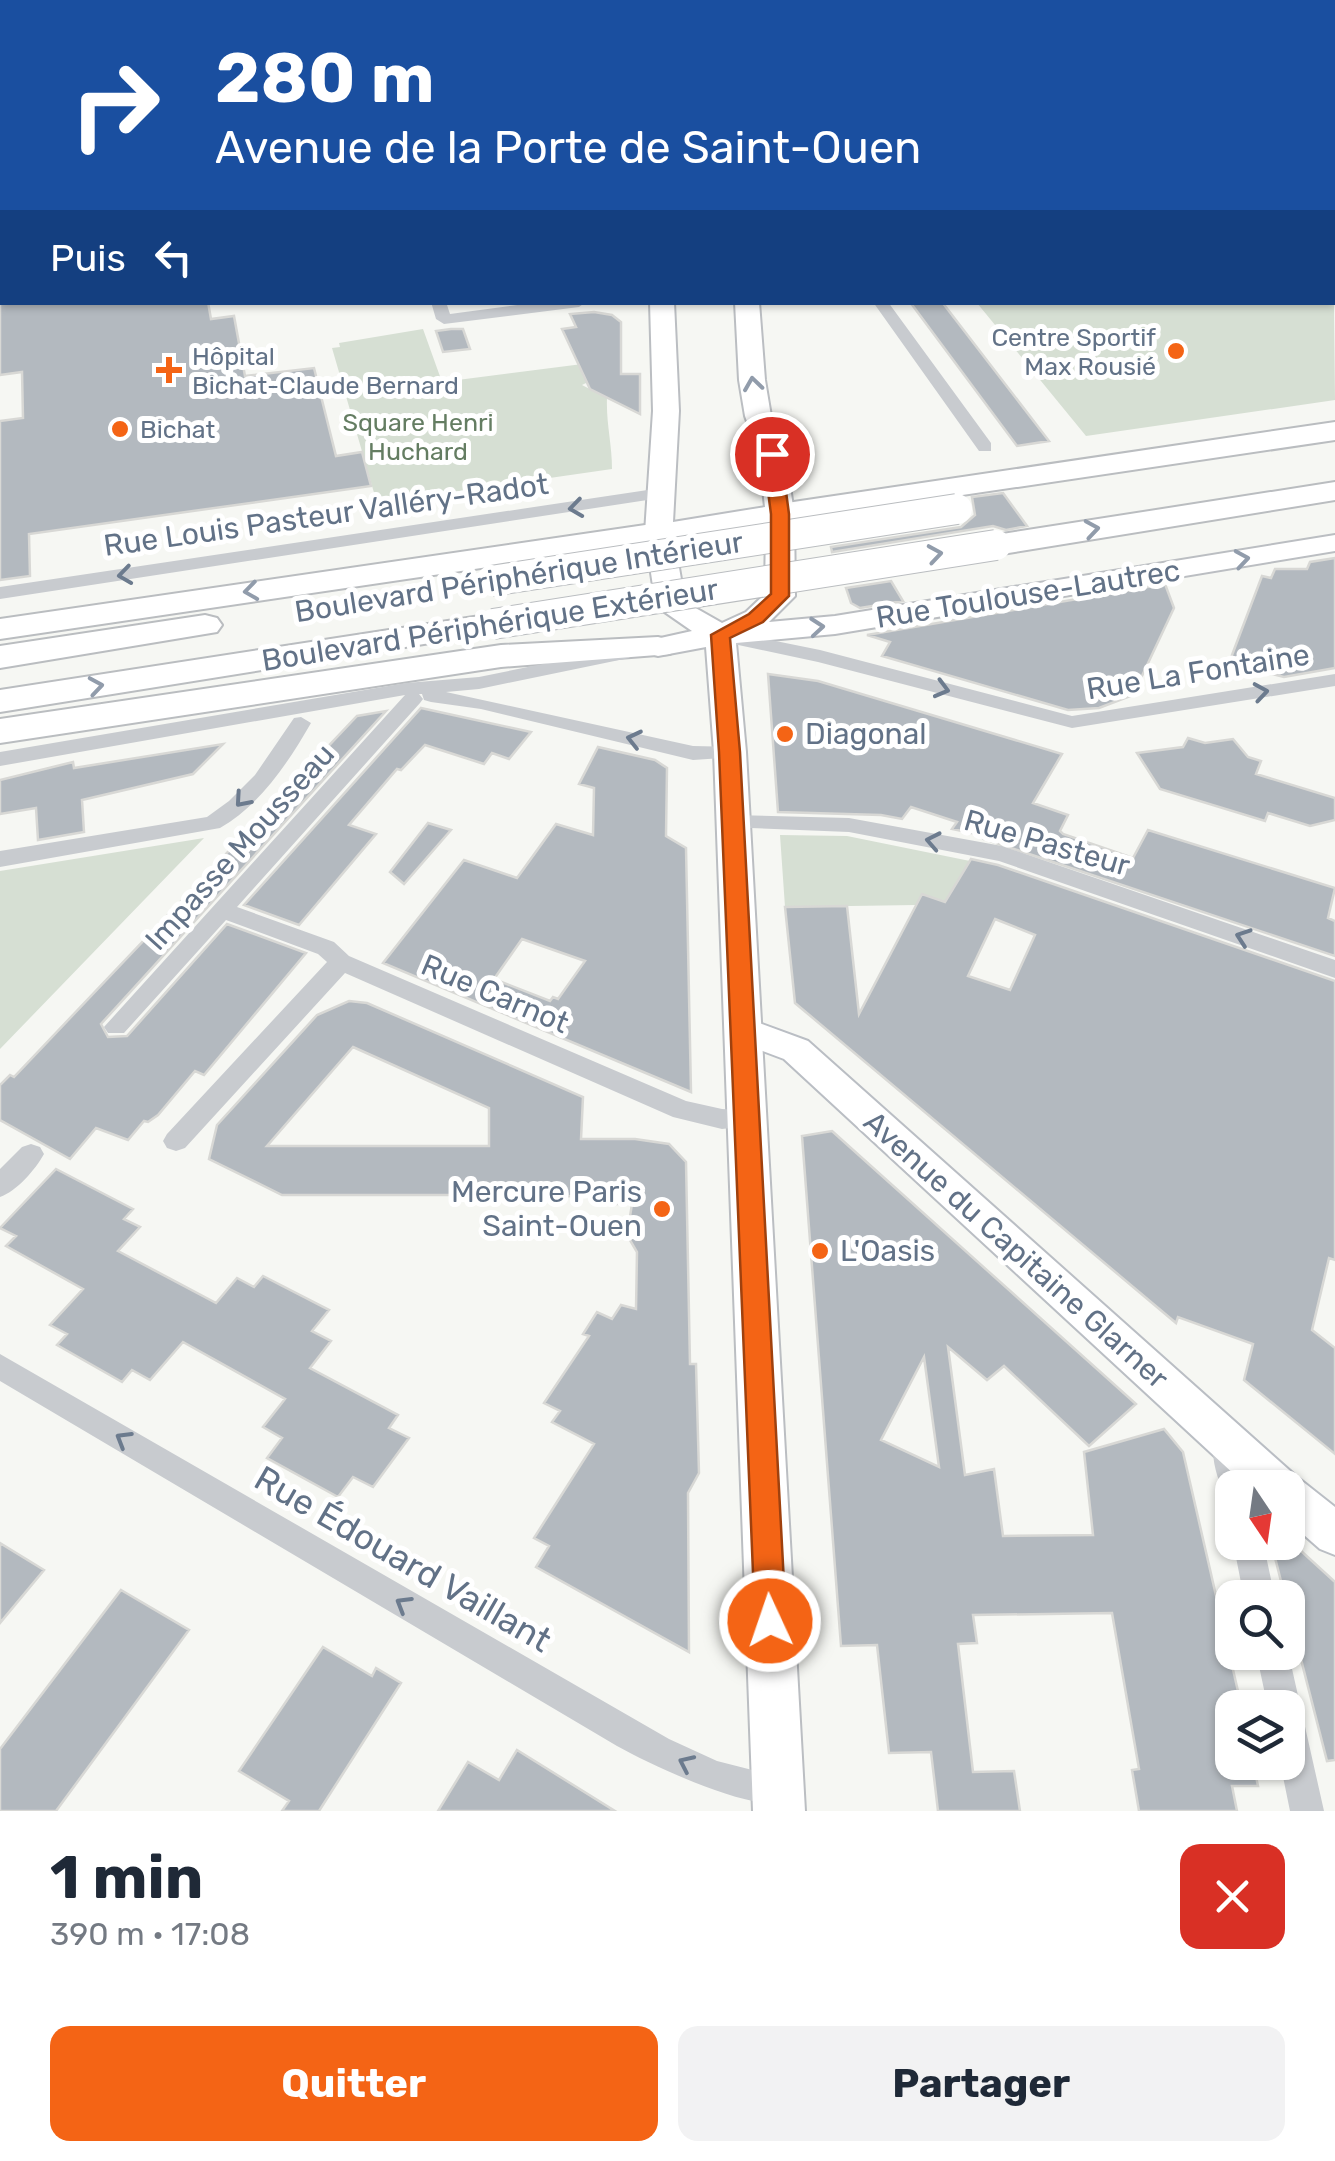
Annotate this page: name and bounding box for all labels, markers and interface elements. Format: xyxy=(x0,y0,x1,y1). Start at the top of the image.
text: 280 m xyxy=(215,37,435,120)
icon: right xyxy=(50,40,180,170)
text: Avenue de la Porte de Saint-Ouen xyxy=(215,121,921,174)
icon: left xyxy=(146,230,201,285)
text: Puis xyxy=(50,235,126,281)
place label: Centre Sportif Max Rousié xyxy=(991,323,1156,381)
marker: Centre Sportif Max Rousié xyxy=(1165,340,1187,362)
place label: Hôpital Bichat-Claude Bernard xyxy=(192,342,459,400)
marker: Hôpital Bichat-Claude Bernard xyxy=(156,357,182,383)
one-way arrow xyxy=(743,376,764,392)
park label: Square Henri Huchard xyxy=(342,408,494,466)
pin xyxy=(730,412,815,497)
place label: Bichat xyxy=(140,415,215,444)
marker: Bichat xyxy=(109,418,131,440)
icon: arrive xyxy=(745,427,800,482)
street label: Rue Louis Pasteur Valléry-Radot xyxy=(101,466,551,564)
one-way arrow xyxy=(568,496,585,517)
one-way arrow xyxy=(1084,520,1100,541)
street label: Boulevard Périphérique Intérieur xyxy=(292,524,746,630)
one-way arrow xyxy=(927,544,944,565)
one-way arrow xyxy=(1234,550,1250,571)
street label: Rue Toulouse-Lautrec xyxy=(873,552,1183,636)
one-way arrow xyxy=(117,563,134,584)
street label: Boulevard Périphérique Extérieur xyxy=(259,571,721,679)
one-way arrow xyxy=(242,579,259,600)
one-way arrow xyxy=(810,616,826,638)
street label: Rue La Fontaine xyxy=(1084,637,1312,707)
one-way arrow xyxy=(88,677,105,698)
one-way arrow xyxy=(933,678,950,699)
one-way arrow xyxy=(1252,683,1269,704)
place label: Diagonal xyxy=(805,716,927,752)
marker: Diagonal xyxy=(774,723,796,745)
one-way arrow xyxy=(626,730,643,751)
street label: Impasse Mousseau xyxy=(138,736,342,958)
one-way arrow xyxy=(236,789,254,807)
street label: Rue Pasteur xyxy=(960,802,1135,884)
one-way arrow xyxy=(925,831,941,852)
one-way arrow xyxy=(1235,928,1252,949)
street label: Rue Carnot xyxy=(416,947,574,1041)
street label: Avenue du Capitaine Glarner xyxy=(856,1104,1176,1397)
place label: Mercure Paris Saint-Ouen xyxy=(451,1174,642,1244)
marker: Mercure Paris Saint-Ouen xyxy=(651,1198,673,1220)
place label: L'Oasis xyxy=(840,1233,935,1269)
marker: L'Oasis xyxy=(809,1240,831,1262)
one-way arrow xyxy=(116,1431,134,1451)
street label: Rue Édouard Vaillant xyxy=(247,1457,559,1661)
north arrow xyxy=(1215,1470,1305,1560)
map controls xyxy=(1215,1470,1305,1780)
position arrow xyxy=(718,1569,822,1673)
button: search xyxy=(1215,1580,1305,1670)
one-way arrow xyxy=(396,1597,414,1616)
button: layers xyxy=(1215,1690,1305,1780)
one-way arrow xyxy=(678,1755,696,1775)
text: 1 min xyxy=(50,1842,203,1913)
button: close xyxy=(1180,1844,1285,1949)
text: 390 m · 17:08 xyxy=(50,1915,250,1953)
button: Quitter xyxy=(50,2026,658,2141)
button: Partager xyxy=(678,2026,1285,2141)

